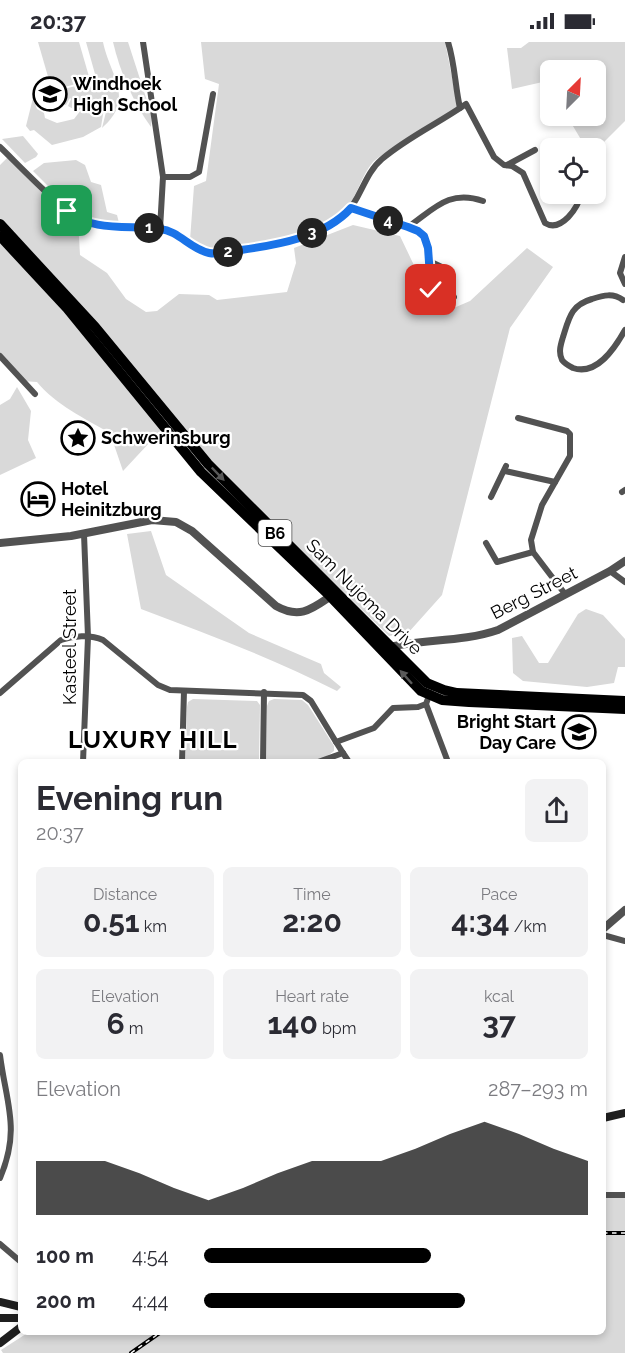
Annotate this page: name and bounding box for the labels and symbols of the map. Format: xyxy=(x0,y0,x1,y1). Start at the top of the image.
north arrow xyxy=(540,60,606,126)
place label: Windhoek High School xyxy=(73,73,177,115)
school or university icon: Windhoek High School xyxy=(32,76,68,112)
pin xyxy=(41,185,92,236)
pin: 4 xyxy=(373,206,403,236)
pin: 1 xyxy=(134,213,164,243)
pin: 3 xyxy=(297,218,327,248)
pin: 2 xyxy=(213,237,243,267)
pin xyxy=(405,264,456,315)
place icon: Schwerinsburg xyxy=(60,420,96,456)
place label: Schwerinsburg xyxy=(101,427,231,448)
one-way arrow xyxy=(210,467,224,481)
place label: Hotel Heinitzburg xyxy=(61,478,162,520)
hotel icon: Hotel Heinitzburg xyxy=(20,481,56,517)
road number: B6 xyxy=(258,520,292,546)
street label: Sam Nujoma Drive xyxy=(302,534,427,659)
street label: Berg Street xyxy=(487,562,581,623)
street label: Kasteel Street xyxy=(59,589,80,705)
one-way arrow xyxy=(400,670,413,685)
place label: Bright Start Day Care xyxy=(457,711,556,753)
school or university icon: Bright Start Day Care xyxy=(561,714,597,750)
district label: LUXURY HILL xyxy=(68,725,238,754)

